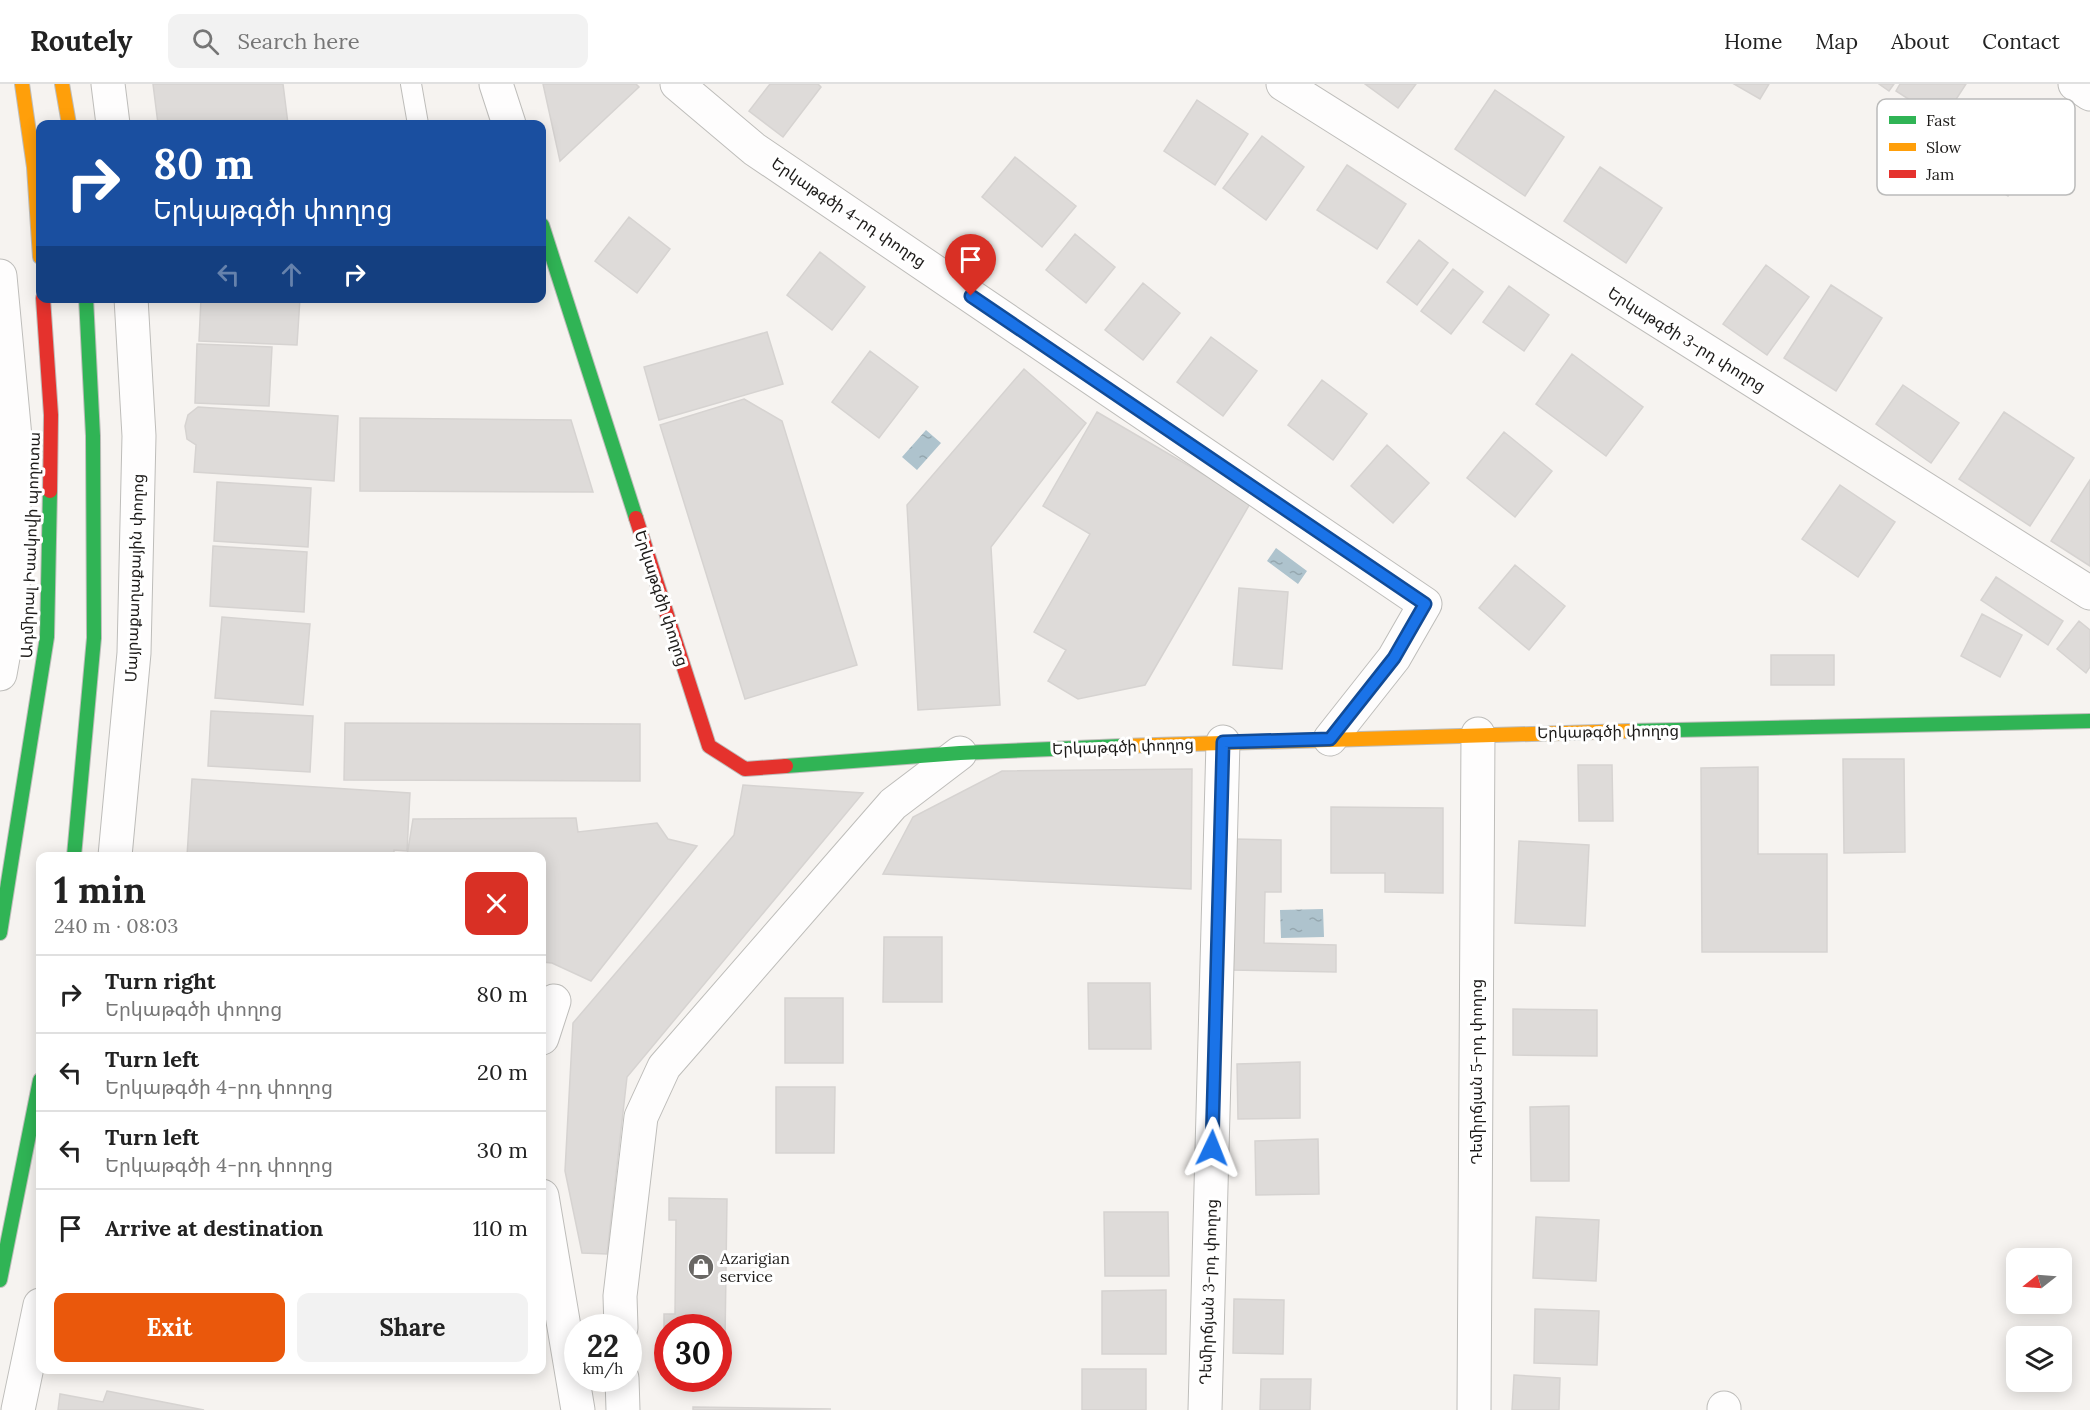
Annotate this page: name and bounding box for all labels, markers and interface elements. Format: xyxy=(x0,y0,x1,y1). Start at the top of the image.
search box xyxy=(168,14,588,68)
text: Routely xyxy=(30,23,132,59)
icon: search xyxy=(189,25,222,58)
text: Search here xyxy=(237,27,360,55)
text: Home xyxy=(1724,28,1782,55)
text: Map xyxy=(1815,28,1858,55)
text: About xyxy=(1891,28,1949,55)
text: Contact xyxy=(1982,28,2060,55)
legend xyxy=(1877,99,2075,195)
text: Fast xyxy=(1926,110,1957,130)
text: 80 m xyxy=(153,137,253,191)
text: Slow xyxy=(1926,137,1962,157)
icon: right xyxy=(54,144,132,222)
street label: Երկաթգծի 4-րդ փողոց xyxy=(768,153,930,271)
text: Jam xyxy=(1925,164,1954,184)
text: Երկաթգծի փողոց xyxy=(153,192,392,226)
pin xyxy=(945,234,996,296)
icon: arrive xyxy=(954,243,987,276)
icon: left xyxy=(212,258,245,291)
icon: ahead xyxy=(275,258,308,291)
icon: right xyxy=(338,258,371,291)
street label: Երկաթգծի 3-րդ փողոց xyxy=(1604,282,1770,396)
street label: Ադմիրալ Իսակովի պողոտա xyxy=(16,431,44,659)
street label: Մայրաքաղաքային փողոց xyxy=(120,473,148,683)
street label: Երկաթգծի փողոց xyxy=(631,527,693,669)
street label: Երկաթգծի փողոց xyxy=(1537,720,1679,742)
street label: Երկաթգծի փողոց xyxy=(1052,734,1194,758)
text: 1 min xyxy=(54,867,146,913)
button: close xyxy=(465,872,528,935)
text: 240 m · 08:03 xyxy=(54,913,178,938)
text: Turn right xyxy=(105,967,216,995)
icon: right xyxy=(54,978,87,1011)
street label: Դեմիրճյան 5-րդ փողոց xyxy=(1466,979,1486,1165)
text: 80 m xyxy=(477,980,528,1008)
text: Երկաթգծի փողոց xyxy=(105,996,282,1021)
text: Turn left xyxy=(105,1045,199,1073)
icon: left xyxy=(54,1056,87,1089)
text: 20 m xyxy=(477,1058,528,1086)
text: Երկաթգծի 4-րդ փողոց xyxy=(105,1074,333,1099)
position arrow xyxy=(1180,1116,1244,1180)
text: Turn left xyxy=(105,1123,199,1151)
icon: left xyxy=(54,1134,87,1167)
text: 30 m xyxy=(477,1136,528,1164)
text: Երկաթգծի 4-րդ փողոց xyxy=(105,1152,333,1177)
street label: Դեմիրճյան 3-րդ փողոց xyxy=(1195,1199,1221,1385)
icon: arrive xyxy=(54,1212,87,1245)
text: Arrive at destination xyxy=(105,1214,323,1242)
text: 110 m xyxy=(473,1214,528,1242)
place label: Azarigian service xyxy=(719,1248,790,1286)
north arrow xyxy=(2006,1248,2072,1314)
map controls xyxy=(2006,1248,2072,1392)
shop icon: Azarigian service xyxy=(686,1252,716,1282)
button: Exit xyxy=(54,1293,285,1362)
button: Share xyxy=(297,1293,528,1362)
speed limit sign: 30 xyxy=(654,1314,732,1392)
button: layers xyxy=(2006,1326,2072,1392)
text: 22 xyxy=(587,1327,619,1365)
text: km/h xyxy=(583,1359,623,1378)

